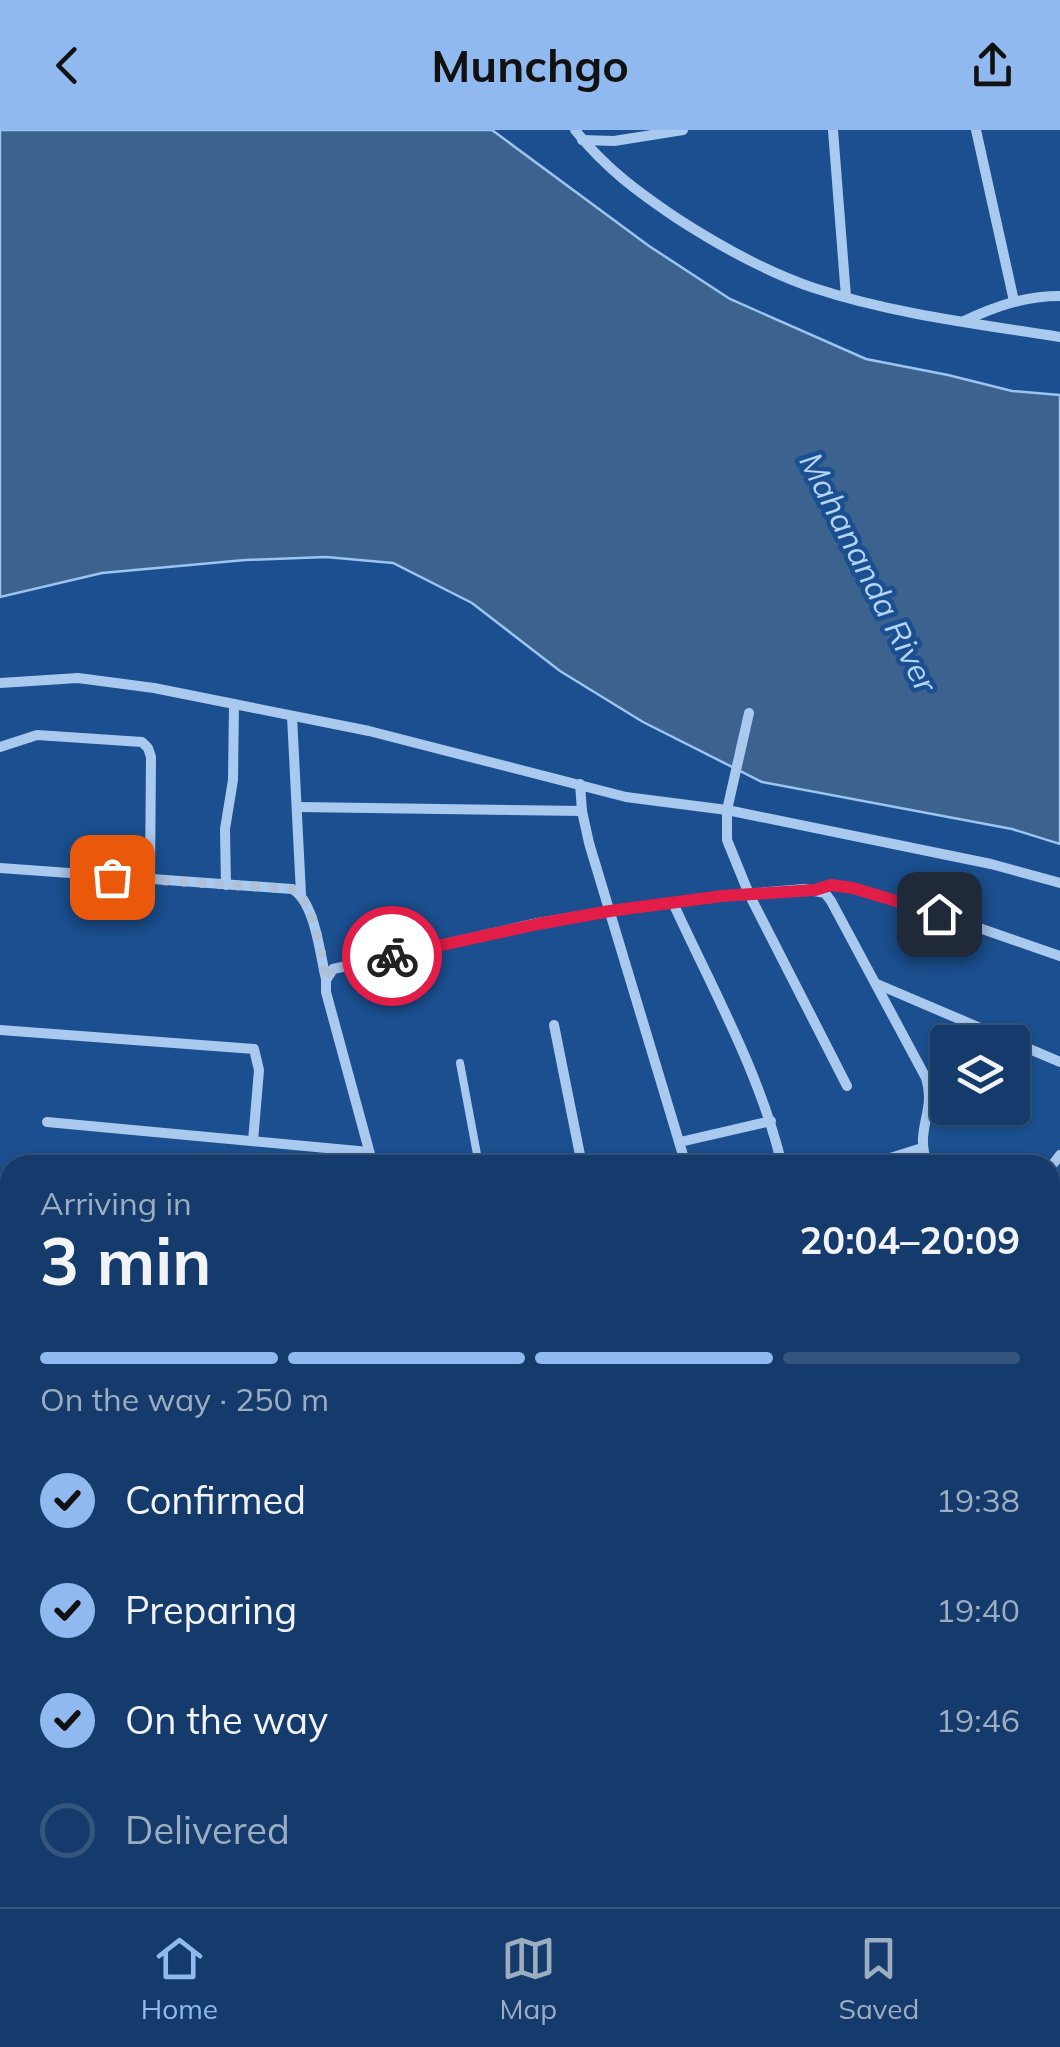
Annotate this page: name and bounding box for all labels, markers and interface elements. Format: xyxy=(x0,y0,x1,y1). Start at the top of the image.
text: Munchgo xyxy=(431,37,629,93)
icon: back xyxy=(40,38,95,93)
icon: share xyxy=(965,38,1020,93)
water label: Mahananda River xyxy=(791,445,947,700)
pin xyxy=(70,835,155,920)
icon: bag xyxy=(85,850,140,905)
pin xyxy=(897,872,982,957)
icon: home xyxy=(912,887,967,942)
courier xyxy=(342,906,442,1006)
icon: bike xyxy=(365,929,420,984)
map controls xyxy=(930,1025,1030,1125)
button: layers xyxy=(930,1025,1030,1125)
text: Arriving in xyxy=(40,1183,192,1223)
text: 20:04–20:09 xyxy=(800,1216,1020,1264)
text: 3 min xyxy=(40,1220,211,1301)
text: On the way · 250 m xyxy=(40,1379,329,1419)
icon: check xyxy=(40,1473,95,1528)
text: Confirmed xyxy=(125,1476,306,1524)
text: 19:38 xyxy=(936,1480,1020,1520)
icon: check xyxy=(40,1583,95,1638)
text: Preparing xyxy=(125,1586,297,1634)
text: 19:40 xyxy=(936,1590,1020,1630)
icon: check xyxy=(40,1693,95,1748)
text: On the way xyxy=(125,1696,328,1744)
text: 19:46 xyxy=(936,1700,1020,1740)
text: Delivered xyxy=(125,1806,290,1854)
tab: Home xyxy=(141,1931,218,2026)
tab: Map xyxy=(499,1931,557,2026)
tab: Saved xyxy=(838,1931,919,2026)

